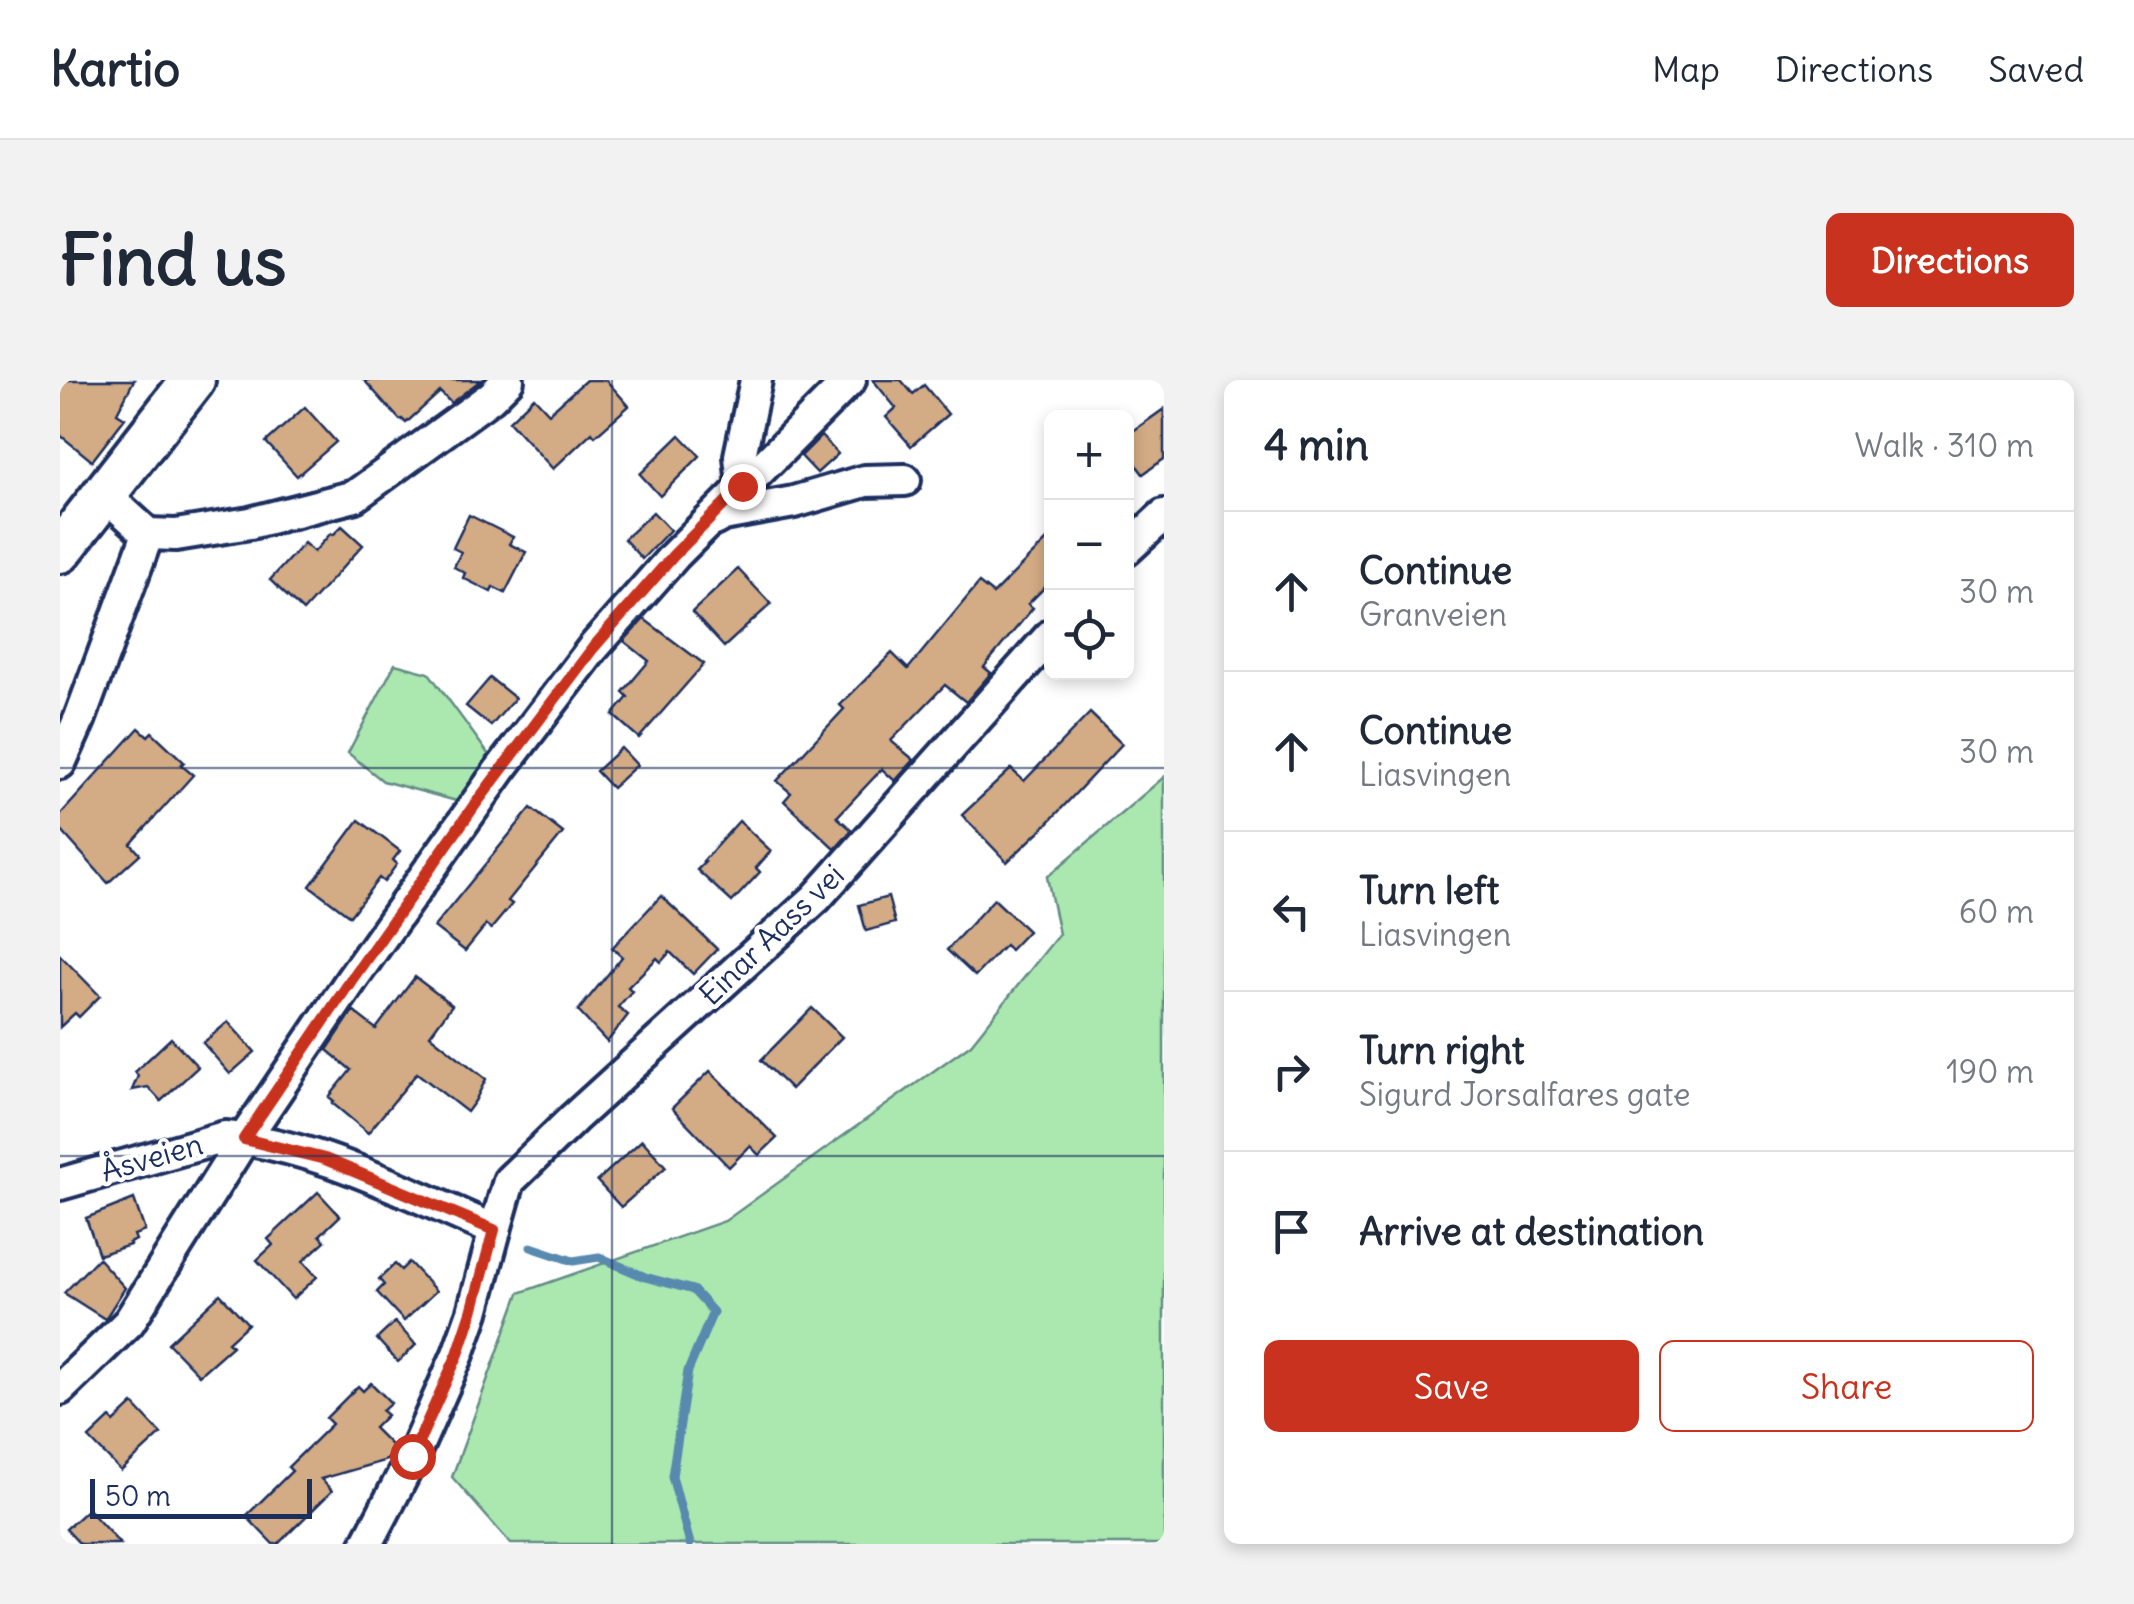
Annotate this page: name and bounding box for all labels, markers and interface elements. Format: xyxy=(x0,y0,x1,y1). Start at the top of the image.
text: Kartio xyxy=(50,39,180,99)
text: Map xyxy=(1652,47,1720,91)
text: Directions xyxy=(1775,47,1933,91)
text: Saved xyxy=(1988,47,2084,91)
button: Directions xyxy=(1826,213,2074,307)
text: Find us xyxy=(60,216,286,304)
map controls xyxy=(1044,410,1134,680)
button: + xyxy=(1044,410,1134,500)
text: 4 min xyxy=(1264,419,1369,471)
text: Walk · 310 m xyxy=(1855,425,2034,466)
route end xyxy=(720,464,766,510)
button: − xyxy=(1044,500,1134,590)
text: Continue xyxy=(1359,547,1512,594)
icon: ahead xyxy=(1264,564,1319,619)
text: 30 m xyxy=(1959,571,2034,612)
button: locate xyxy=(1044,590,1134,680)
text: Granveien xyxy=(1359,594,1507,635)
text: Continue xyxy=(1359,707,1512,754)
icon: ahead xyxy=(1264,724,1319,779)
text: 30 m xyxy=(1959,731,2034,772)
text: Liasvingen xyxy=(1359,754,1511,795)
street label: Einar Aass vei xyxy=(691,856,852,1013)
text: Turn left xyxy=(1359,867,1499,914)
icon: left xyxy=(1264,884,1319,939)
text: 60 m xyxy=(1959,891,2034,932)
text: Liasvingen xyxy=(1359,914,1511,955)
text: Turn right xyxy=(1359,1027,1525,1074)
icon: right xyxy=(1264,1044,1319,1099)
text: 190 m xyxy=(1946,1051,2034,1092)
text: Sigurd Jorsalfares gate xyxy=(1359,1074,1691,1115)
street label: Åsveien xyxy=(96,1123,207,1190)
icon: arrive xyxy=(1264,1204,1319,1259)
text: Arrive at destination xyxy=(1359,1208,1704,1255)
button: Save xyxy=(1264,1340,1639,1432)
button: Share xyxy=(1659,1340,2034,1432)
route start xyxy=(390,1434,436,1480)
scale bar xyxy=(90,1474,312,1518)
text: 50 m xyxy=(105,1478,171,1514)

